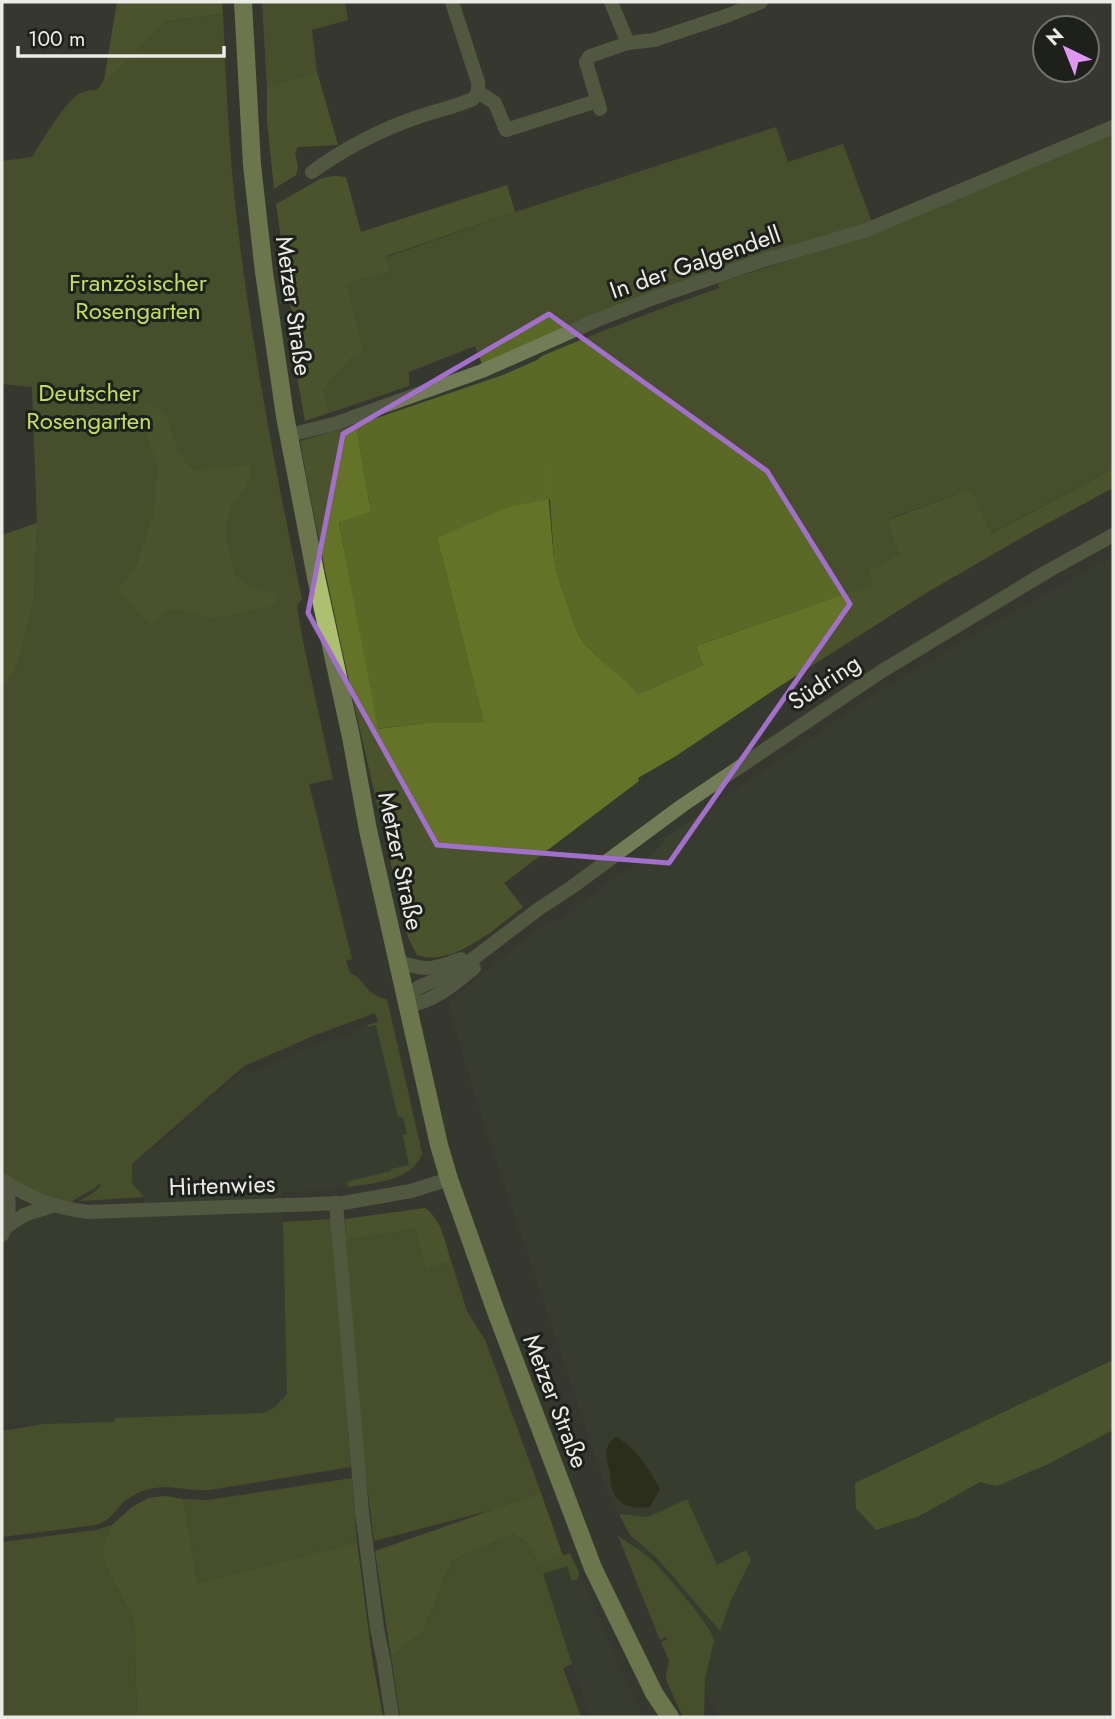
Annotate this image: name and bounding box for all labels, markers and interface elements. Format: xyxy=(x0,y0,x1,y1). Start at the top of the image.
scale bar xyxy=(18,14,224,58)
north arrow xyxy=(1031,14,1101,84)
text: N xyxy=(1040,22,1069,52)
text: 100 m xyxy=(28,24,85,54)
street label: In der Galgendell xyxy=(605,216,785,308)
street label: Metzer Straße xyxy=(267,234,321,378)
park label: Französischer Rosengarten xyxy=(69,265,208,328)
park label: Deutscher Rosengarten xyxy=(26,375,152,438)
street label: Südring xyxy=(781,645,867,719)
street label: Metzer Straße xyxy=(369,789,433,933)
street label: Hirtenwies xyxy=(168,1166,276,1204)
street label: Metzer Straße xyxy=(514,1329,598,1473)

